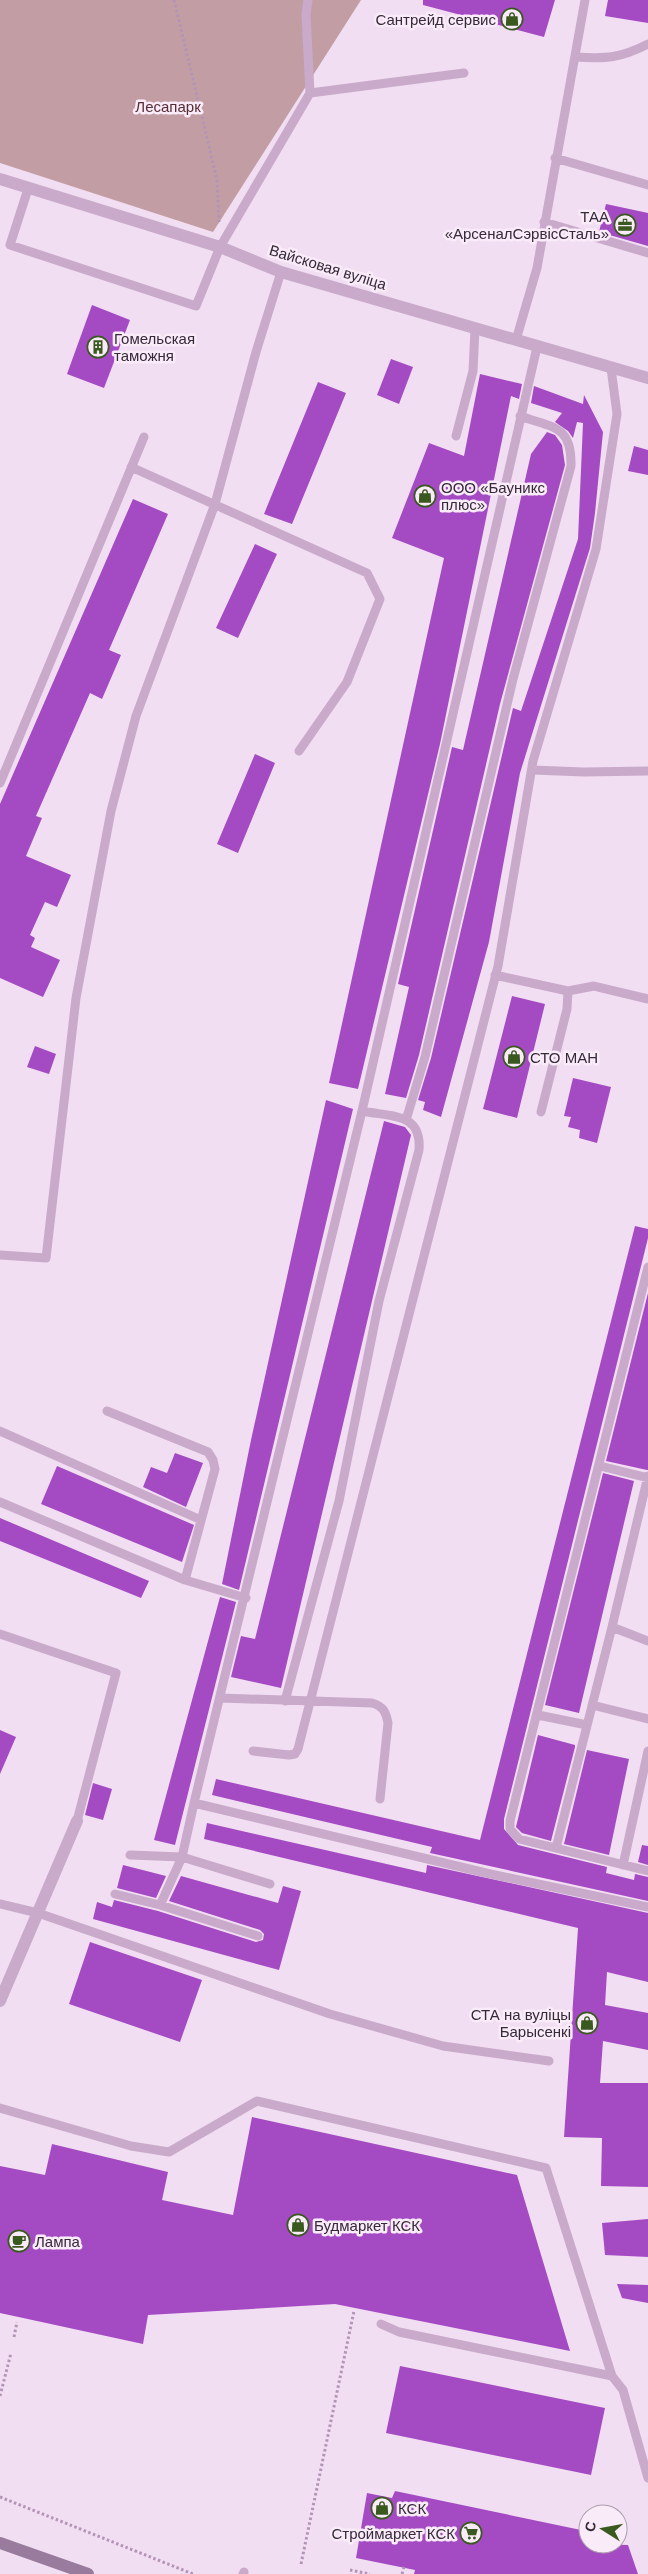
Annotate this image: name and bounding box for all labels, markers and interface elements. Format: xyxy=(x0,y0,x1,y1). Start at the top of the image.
shop icon: Сантрейд сервис xyxy=(500,7,524,31)
place label: Сантрейд сервис xyxy=(375,11,496,28)
park label: Лесапарк xyxy=(135,98,201,115)
place label: ТАА «АрсеналСэрвісСталь» xyxy=(445,208,609,242)
office icon: ТАА «АрсеналСэрвісСталь» xyxy=(613,213,637,237)
street label: Вайсковая вуліца xyxy=(267,241,389,293)
place label: Гомельская таможня xyxy=(114,330,195,364)
building icon: Гомельская таможня xyxy=(86,335,110,359)
place label: ООО «Бауникс плюс» xyxy=(441,479,545,513)
shop icon: ООО «Бауникс плюс» xyxy=(413,484,437,508)
shop icon: СТО МАН xyxy=(502,1045,526,1069)
place label: СТО МАН xyxy=(530,1049,598,1066)
place label: СТА на вуліцы Барысенкі xyxy=(471,2006,571,2040)
shop icon: СТА на вуліцы Барысенкі xyxy=(575,2011,599,2035)
shop icon: Будмаркет КСК xyxy=(286,2213,310,2237)
place label: Будмаркет КСК xyxy=(314,2217,420,2234)
cafe icon: Лампа xyxy=(7,2229,31,2253)
place label: Лампа xyxy=(35,2233,81,2250)
shop icon: КСК xyxy=(370,2496,394,2520)
place label: КСК xyxy=(398,2500,426,2517)
north arrow xyxy=(578,2504,628,2554)
text: С xyxy=(581,2520,599,2533)
supermarket icon: Строймаркет КСК xyxy=(459,2521,483,2545)
place label: Строймаркет КСК xyxy=(331,2525,455,2542)

